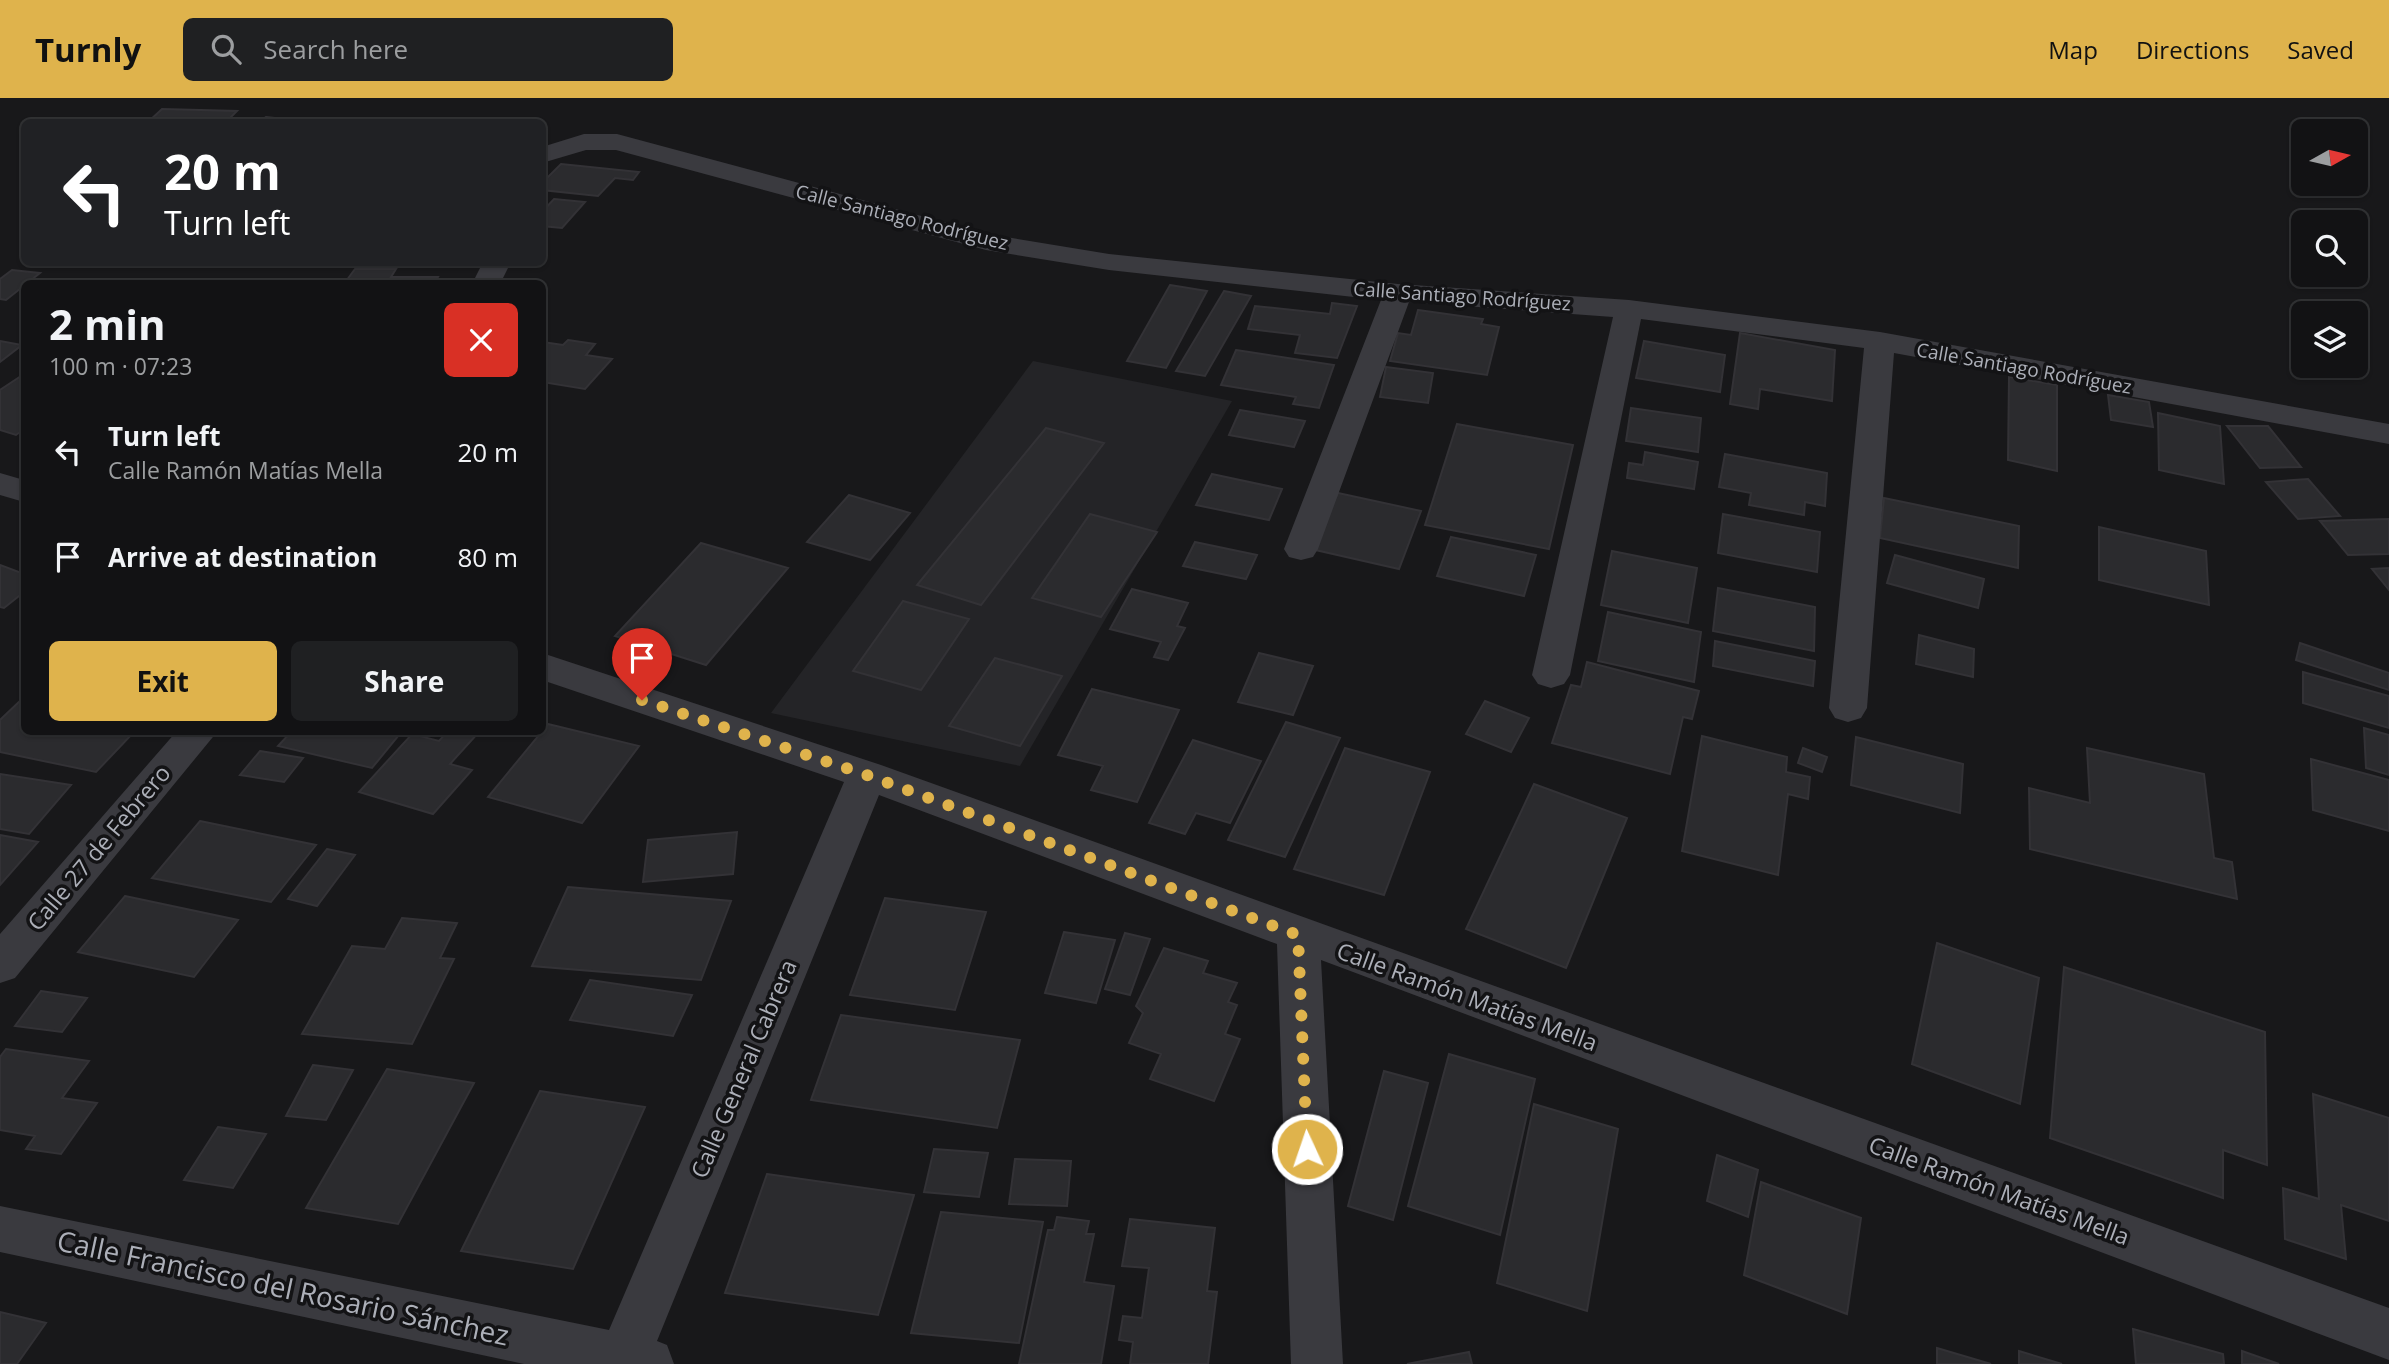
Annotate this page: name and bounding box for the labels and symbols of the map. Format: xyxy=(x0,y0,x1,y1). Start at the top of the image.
north arrow xyxy=(2291,119,2368,196)
street label: Calle Santiago Rodríguez xyxy=(793,178,1011,256)
street label: Calle Santiago Rodríguez xyxy=(1352,275,1572,317)
street label: Calle Santiago Rodríguez xyxy=(1914,336,2134,400)
pin xyxy=(612,628,672,700)
street label: Calle 27 de Febrero xyxy=(19,758,177,937)
street label: Calle Ramón Matías Mella xyxy=(1333,934,1602,1058)
street label: Calle General Cabrera xyxy=(683,955,804,1183)
position arrow xyxy=(1270,1112,1344,1186)
street label: Calle Ramón Matías Mella xyxy=(1865,1128,2134,1252)
street label: Calle Francisco del Rosario Sánchez xyxy=(54,1221,512,1353)

